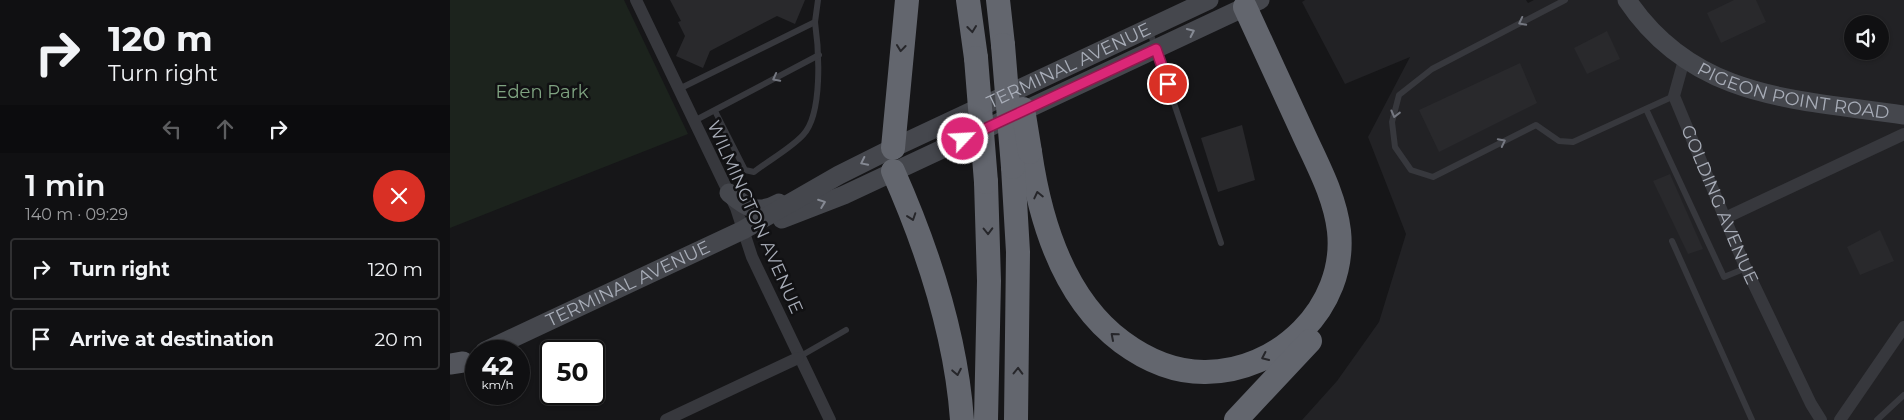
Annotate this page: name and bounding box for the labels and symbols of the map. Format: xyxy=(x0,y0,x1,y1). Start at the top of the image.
one-way arrow xyxy=(1518,16,1527,26)
street label: TERMINAL AVENUE xyxy=(983,18,1154,114)
one-way arrow xyxy=(966,25,977,33)
one-way arrow xyxy=(1186,28,1195,39)
one-way arrow xyxy=(896,45,907,53)
street label: PIGEON POINT ROAD xyxy=(1693,58,1891,124)
pin xyxy=(1147,63,1189,105)
one-way arrow xyxy=(773,72,782,82)
park label: Eden Park xyxy=(496,81,589,103)
one-way arrow xyxy=(1390,109,1400,117)
position arrow xyxy=(936,112,988,164)
street label: WILMINGTON AVENUE xyxy=(702,117,808,317)
street label: GOLDING AVENUE xyxy=(1676,122,1763,288)
one-way arrow xyxy=(1497,138,1506,148)
one-way arrow xyxy=(860,156,869,166)
one-way arrow xyxy=(1033,191,1044,200)
one-way arrow xyxy=(818,199,826,209)
one-way arrow xyxy=(906,212,916,220)
one-way arrow xyxy=(983,228,993,235)
street label: TERMINAL AVENUE xyxy=(543,236,714,332)
one-way arrow xyxy=(1111,332,1120,341)
speed limit sign: 50 xyxy=(540,340,605,405)
one-way arrow xyxy=(1261,350,1270,361)
one-way arrow xyxy=(1013,367,1023,375)
one-way arrow xyxy=(951,368,962,377)

